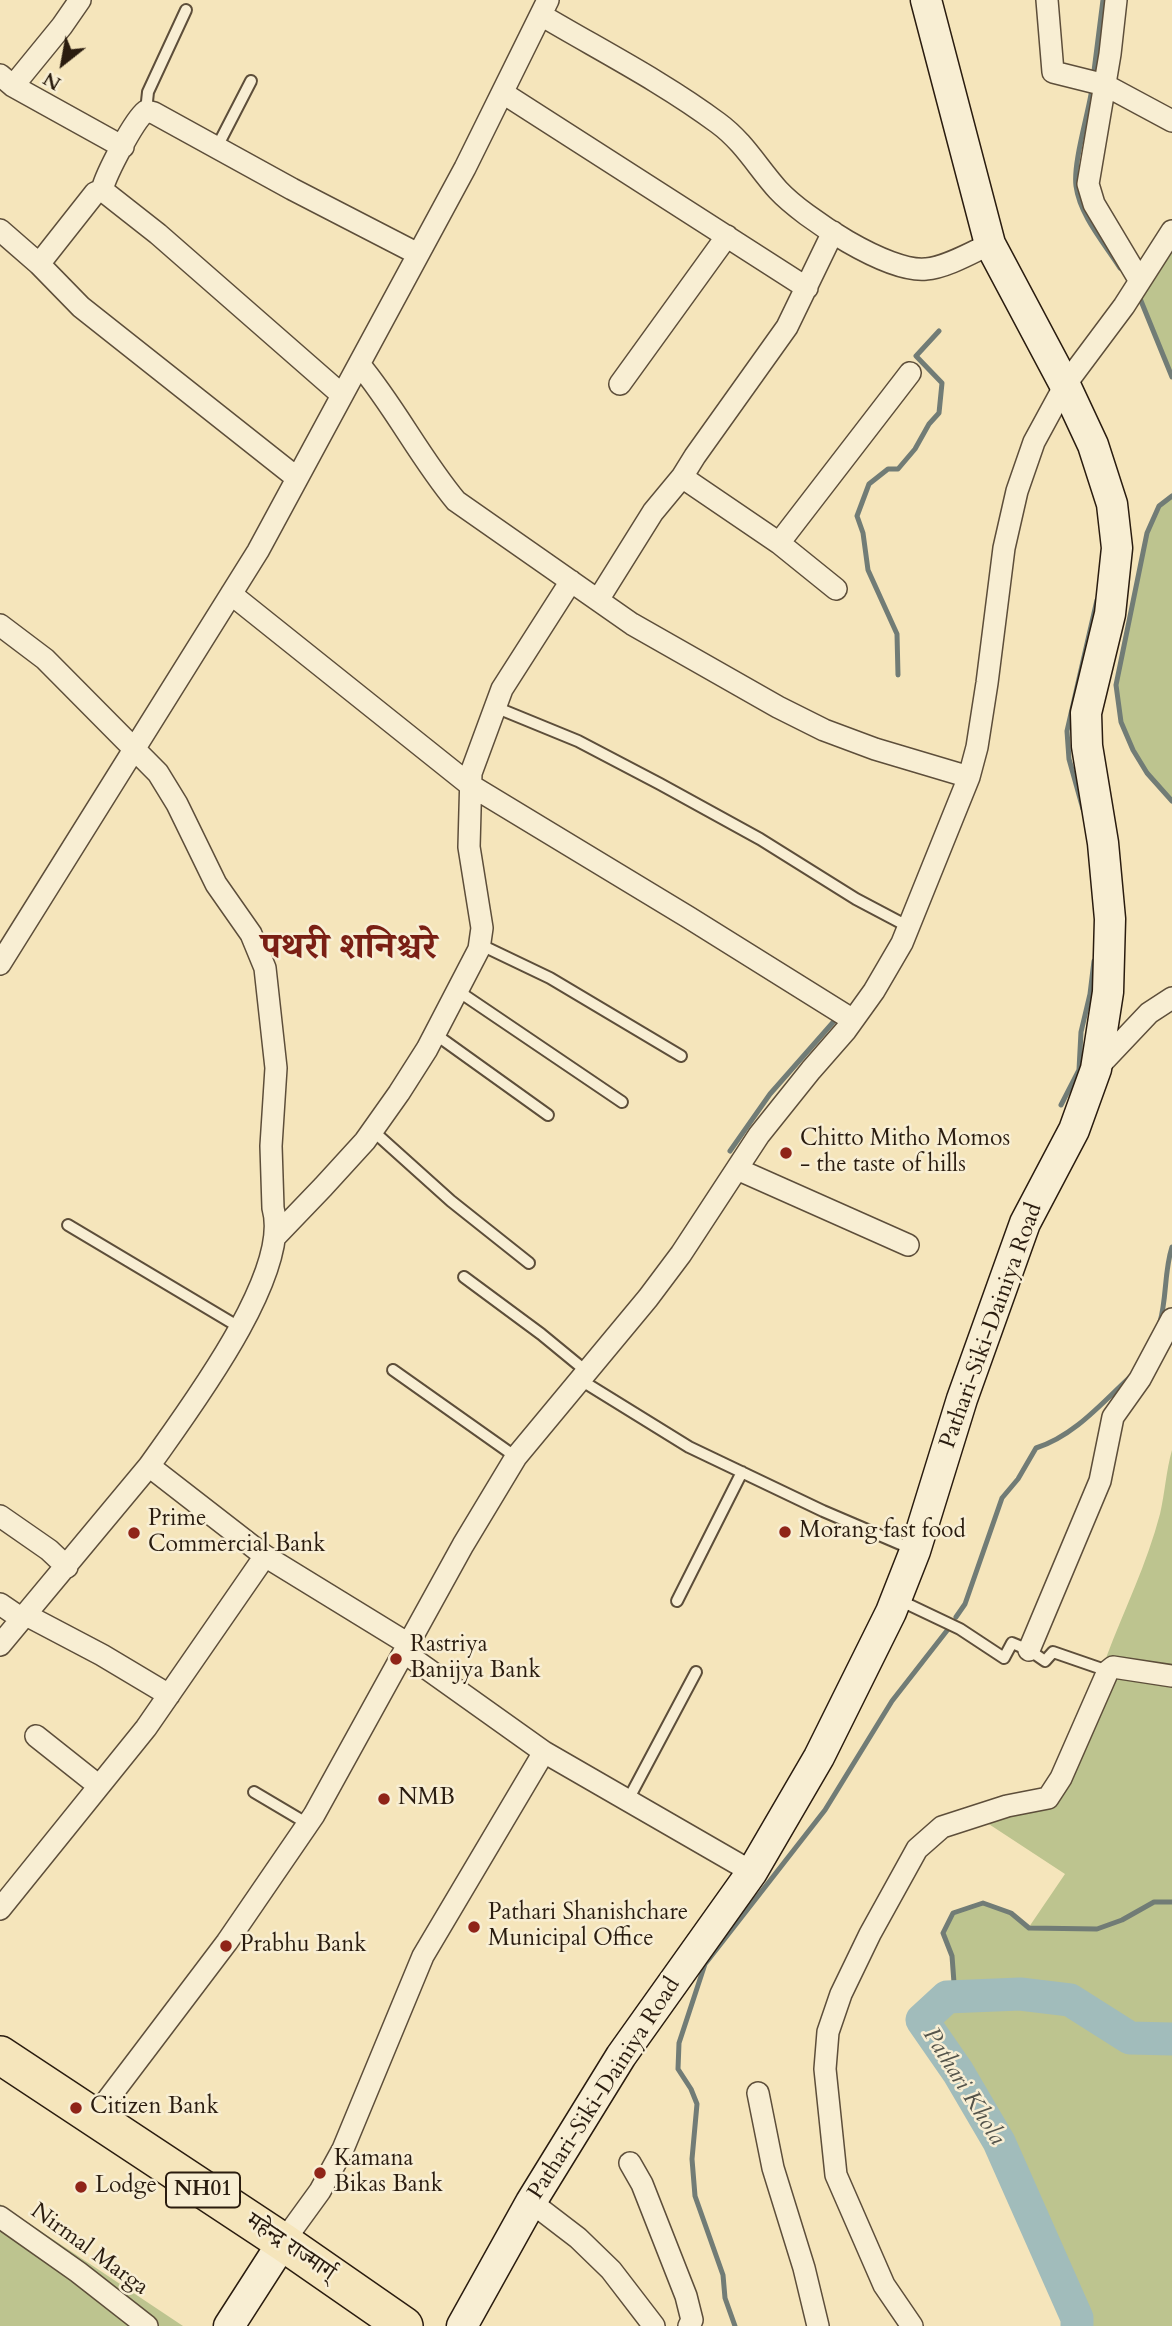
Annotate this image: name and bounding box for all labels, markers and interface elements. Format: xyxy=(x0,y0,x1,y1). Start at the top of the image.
north arrow xyxy=(28,28,98,98)
text: N xyxy=(38,66,66,96)
district label: पथरी शनिश्चरे xyxy=(261,927,437,971)
place label: Chitto Mitho Momos - the taste of hills xyxy=(800,1126,1010,1180)
marker: Chitto Mitho Momos - the taste of hills xyxy=(778,1145,794,1161)
street label: Pathari-Siki-Dainiya Road xyxy=(935,1200,1049,1452)
place label: Prime Commercial Bank xyxy=(148,1506,326,1560)
place label: Morang fast food xyxy=(799,1518,966,1546)
marker: Morang fast food xyxy=(777,1524,793,1540)
marker: Prime Commercial Bank xyxy=(126,1525,142,1541)
place label: Rastriya Banijya Bank xyxy=(410,1632,541,1686)
marker: Rastriya Banijya Bank xyxy=(388,1651,404,1667)
place label: NMB xyxy=(398,1785,455,1813)
marker: NMB xyxy=(376,1791,392,1807)
place label: Pathari Shanishchare Municipal Office xyxy=(488,1900,688,1954)
marker: Pathari Shanishchare Municipal Office xyxy=(466,1919,482,1935)
place label: Prabhu Bank xyxy=(240,1932,367,1960)
marker: Prabhu Bank xyxy=(218,1938,234,1954)
street label: Pathari-Siki-Dainiya Road xyxy=(523,1973,687,2205)
water label: Pathari Khola xyxy=(915,2023,1011,2151)
place label: Citizen Bank xyxy=(90,2094,219,2122)
marker: Citizen Bank xyxy=(68,2100,84,2116)
place label: Kamana Bikas Bank xyxy=(334,2146,443,2200)
marker: Kamana Bikas Bank xyxy=(312,2165,328,2181)
road number: NH01 xyxy=(166,2172,240,2208)
place label: Lodge xyxy=(95,2173,157,2201)
marker: Lodge xyxy=(73,2179,89,2195)
street label: Nirmal Marga xyxy=(25,2198,153,2302)
street label: महेन्द्र राज्मार्ग् xyxy=(240,2208,340,2288)

